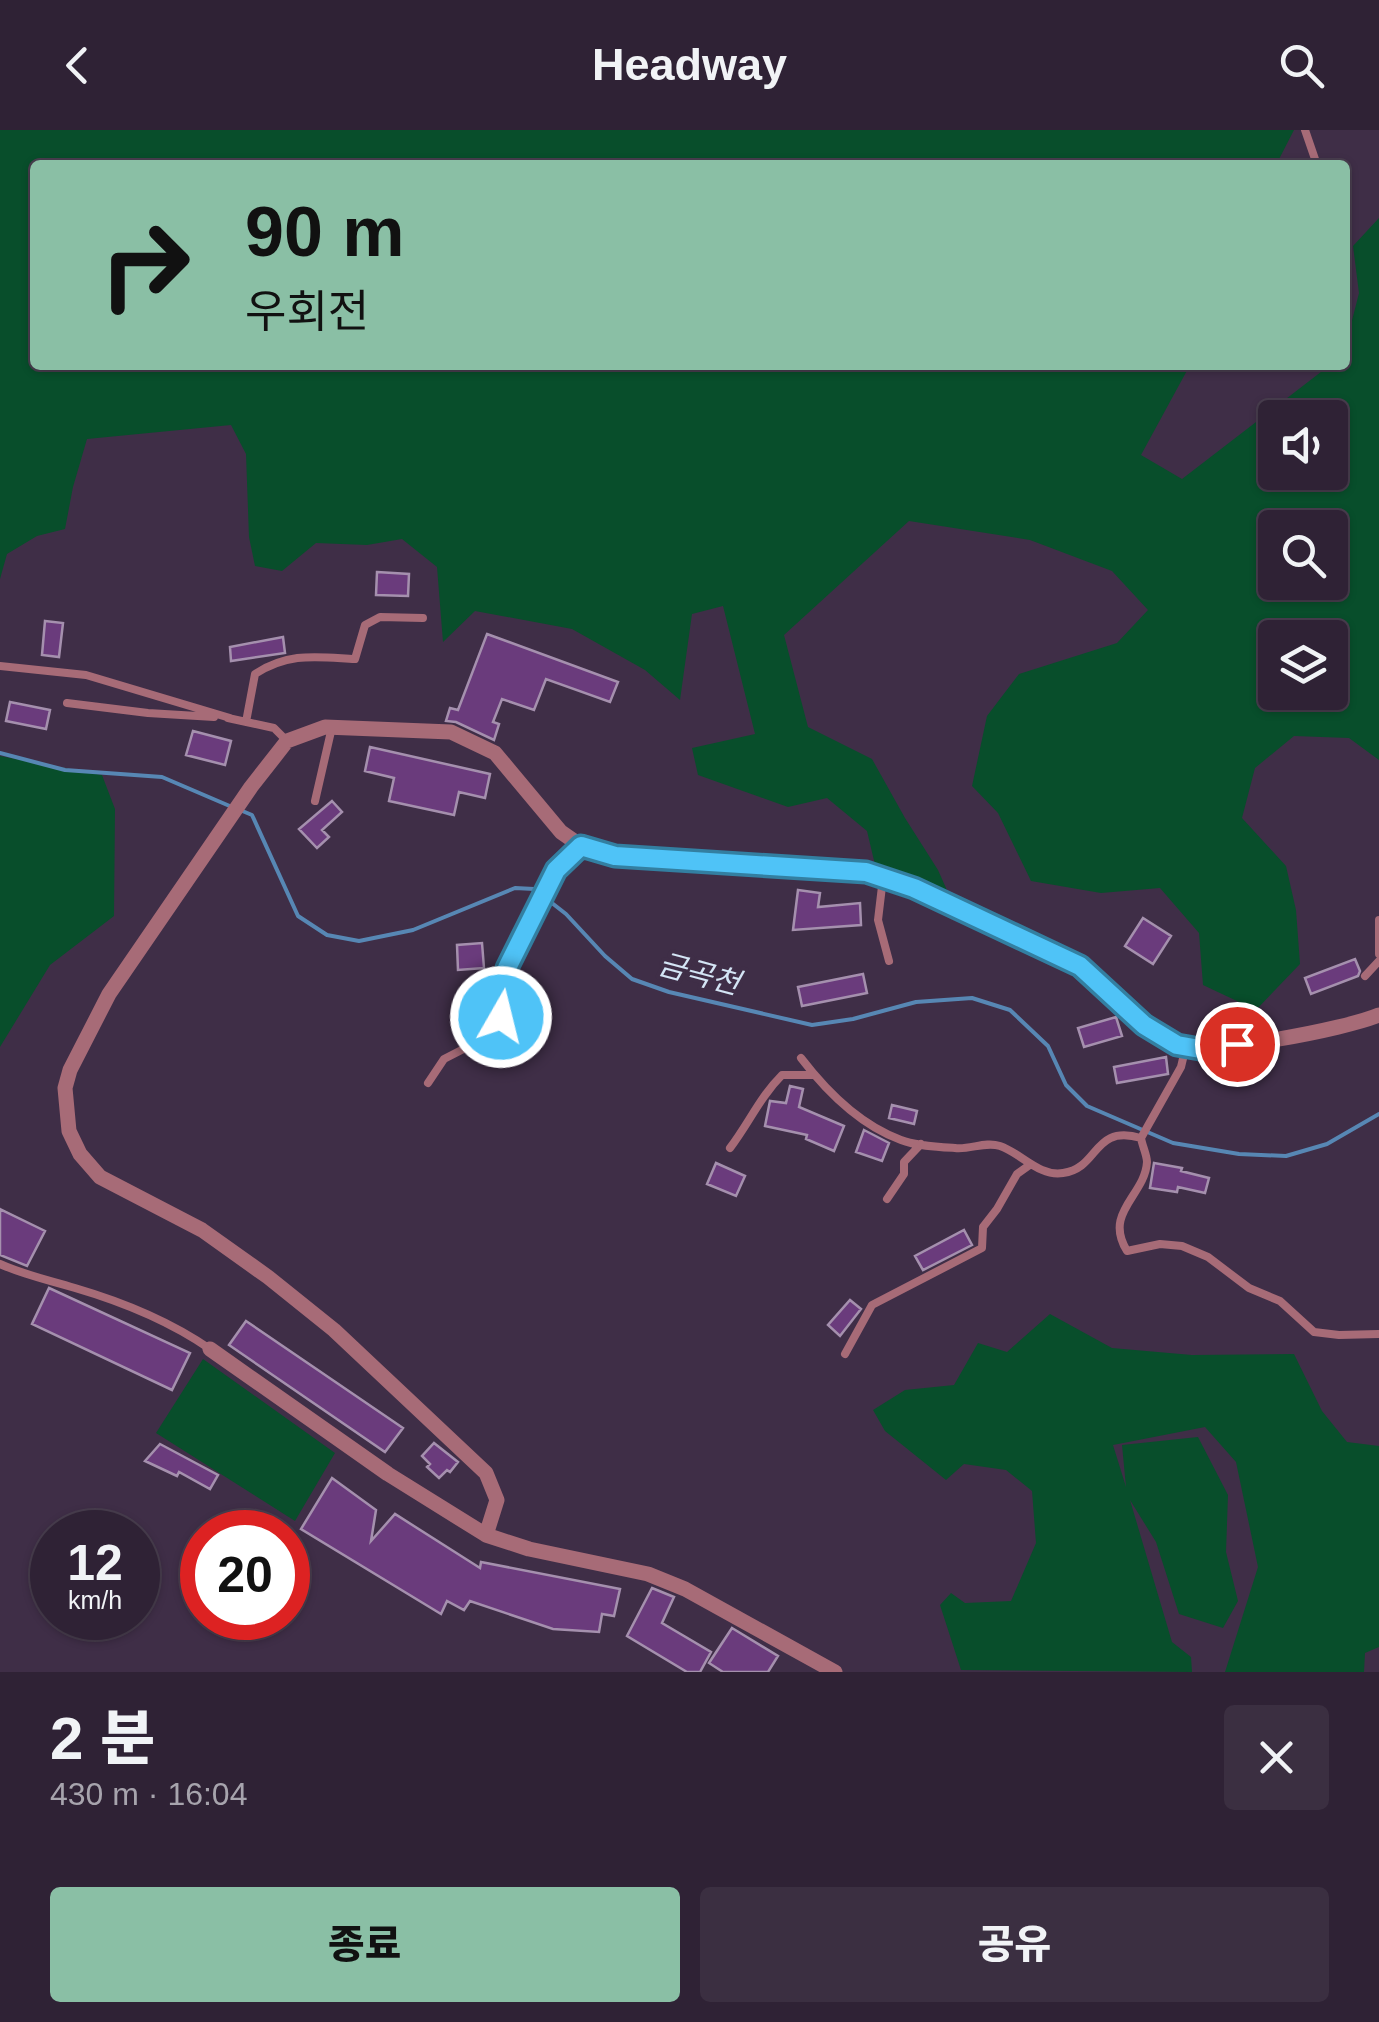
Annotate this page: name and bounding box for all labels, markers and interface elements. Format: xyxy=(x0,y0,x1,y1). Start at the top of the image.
icon: back xyxy=(50,38,105,93)
icon: search xyxy=(1274,38,1329,93)
text: Headway xyxy=(592,39,787,90)
text: 90 m xyxy=(245,193,405,271)
icon: right xyxy=(80,200,210,330)
text: 우회전 xyxy=(245,286,369,337)
map controls xyxy=(1258,400,1348,710)
button: sound xyxy=(1258,400,1348,490)
button: search xyxy=(1258,510,1348,600)
button: layers xyxy=(1258,620,1348,710)
water label: 금곡천 xyxy=(655,947,747,1001)
position arrow xyxy=(449,965,553,1069)
pin xyxy=(1195,1002,1280,1087)
icon: arrive xyxy=(1210,1017,1265,1072)
speed limit sign: 20 xyxy=(180,1510,310,1640)
text: 12 xyxy=(67,1535,123,1591)
text: km/h xyxy=(68,1586,122,1614)
text: 2 분 xyxy=(50,1705,155,1772)
button: close xyxy=(1224,1705,1329,1810)
text: 430 m · 16:04 xyxy=(50,1776,247,1812)
button: 종료 xyxy=(50,1887,680,2002)
button: 공유 xyxy=(700,1887,1329,2002)

